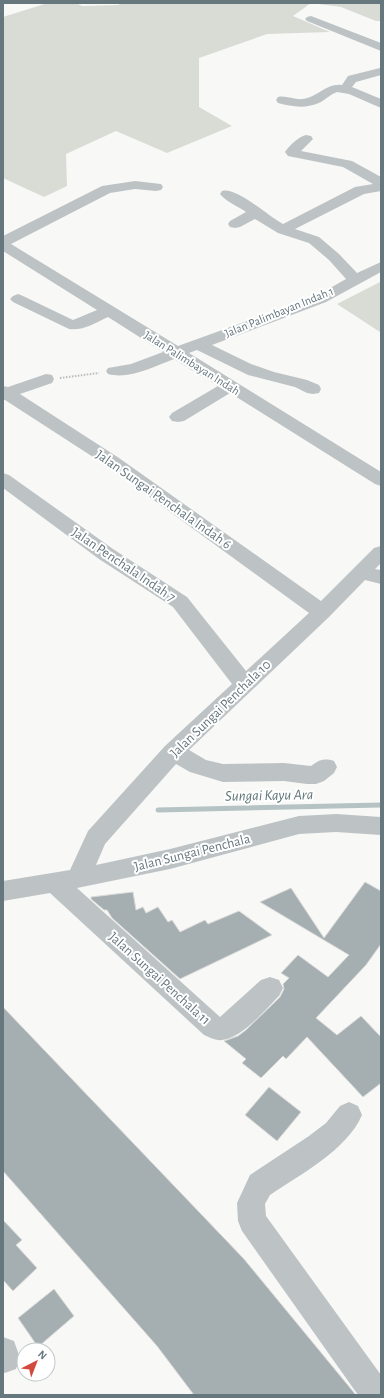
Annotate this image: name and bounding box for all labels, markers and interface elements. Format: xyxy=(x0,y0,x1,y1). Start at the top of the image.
street label: Jalan Palimbayan Indah 1 xyxy=(223,285,335,340)
street label: Jalan Palimbayan Indah xyxy=(142,329,242,398)
street label: Jalan Sungai Penchala Indah 6 xyxy=(93,448,234,552)
street label: Jalan Penchala Indah 7 xyxy=(69,525,178,605)
street label: Jalan Sungai Penchala 10 xyxy=(168,657,274,760)
water label: Sungai Kayu Ara xyxy=(225,787,313,804)
street label: Jalan Sungai Penchala xyxy=(133,832,252,874)
street label: Jalan Sungai Penchala 11 xyxy=(106,930,213,1028)
north arrow xyxy=(16,1342,56,1382)
text: N xyxy=(36,1348,49,1362)

